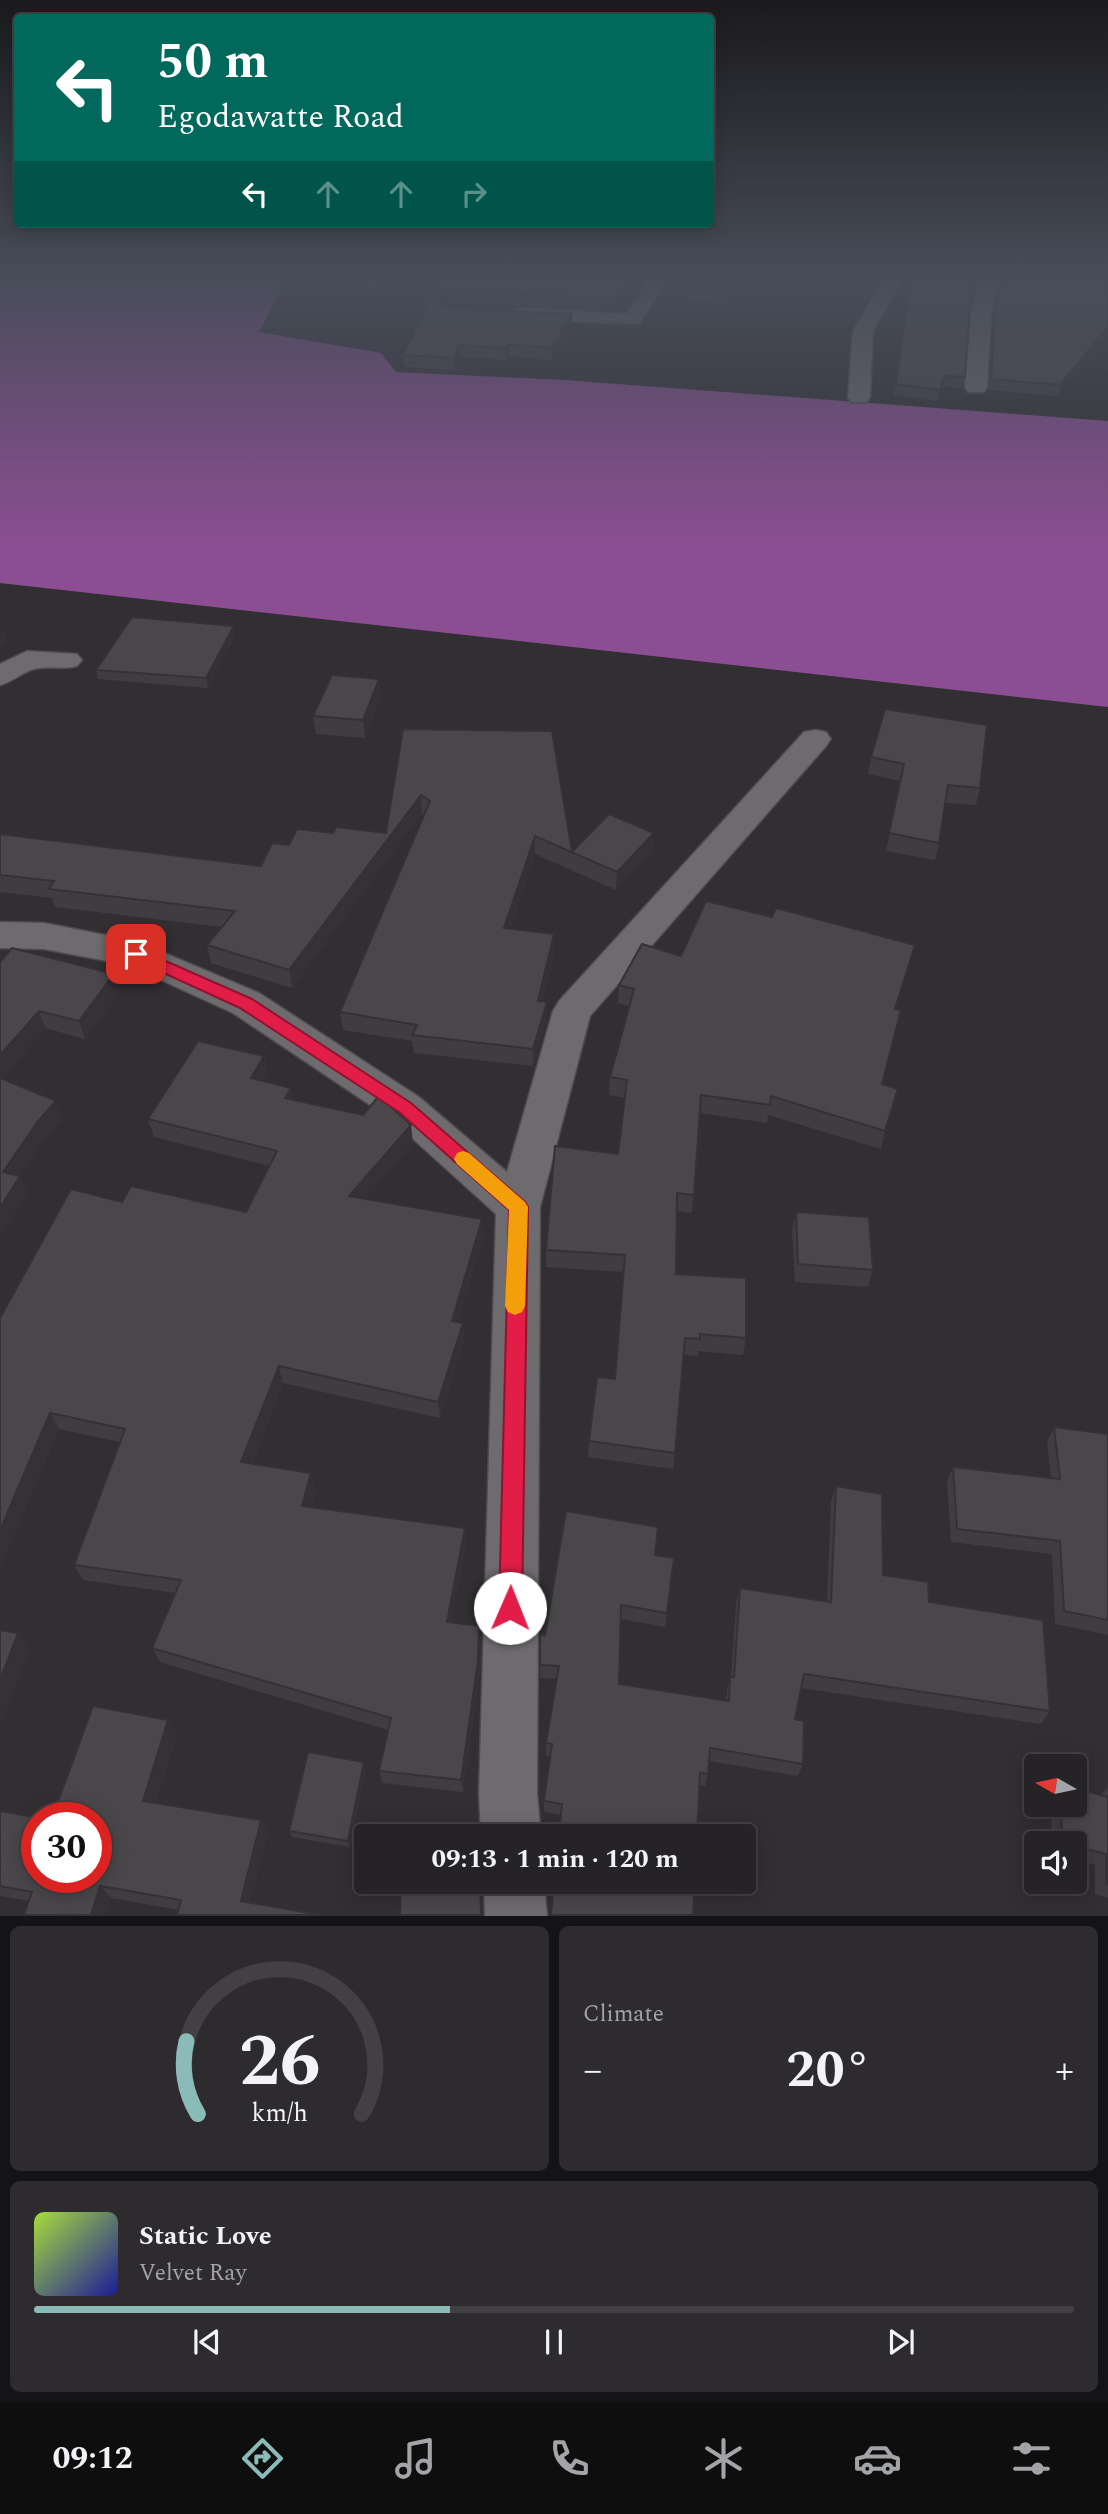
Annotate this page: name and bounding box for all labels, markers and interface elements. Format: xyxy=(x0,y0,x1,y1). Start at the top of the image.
text: 50 m xyxy=(157,25,268,100)
icon: left xyxy=(42,42,133,133)
text: Egodawatte Road xyxy=(157,93,404,142)
icon: left xyxy=(236,175,274,213)
icon: ahead xyxy=(309,175,347,213)
icon: ahead xyxy=(382,175,420,213)
icon: right xyxy=(455,175,493,213)
pin xyxy=(106,924,166,984)
icon: arrive xyxy=(117,935,155,973)
position arrow xyxy=(473,1571,547,1645)
north arrow xyxy=(1024,1754,1087,1816)
map controls xyxy=(1024,1754,1087,1894)
speed limit sign: 30 xyxy=(21,1802,112,1893)
button: sound xyxy=(1024,1831,1087,1894)
text: 09:13 · 1 min · 120 m xyxy=(431,1839,679,1879)
text: Climate xyxy=(583,1997,664,2032)
text: 26 xyxy=(239,2008,320,2119)
text: 20° xyxy=(786,2031,871,2110)
text: − xyxy=(583,2042,602,2100)
text: + xyxy=(1055,2042,1074,2100)
text: km/h xyxy=(251,2095,308,2133)
text: Static Love xyxy=(139,2216,272,2256)
text: Velvet Ray xyxy=(139,2256,246,2291)
icon: previous xyxy=(188,2323,226,2361)
icon: pause xyxy=(535,2323,573,2361)
icon: next xyxy=(882,2323,920,2361)
text: 09:12 xyxy=(52,2434,133,2483)
icon: directions xyxy=(238,2434,287,2483)
icon: music xyxy=(391,2434,440,2483)
icon: phone xyxy=(545,2434,594,2483)
icon: climate xyxy=(699,2434,748,2483)
icon: car xyxy=(853,2434,902,2483)
icon: filters xyxy=(1007,2434,1056,2483)

